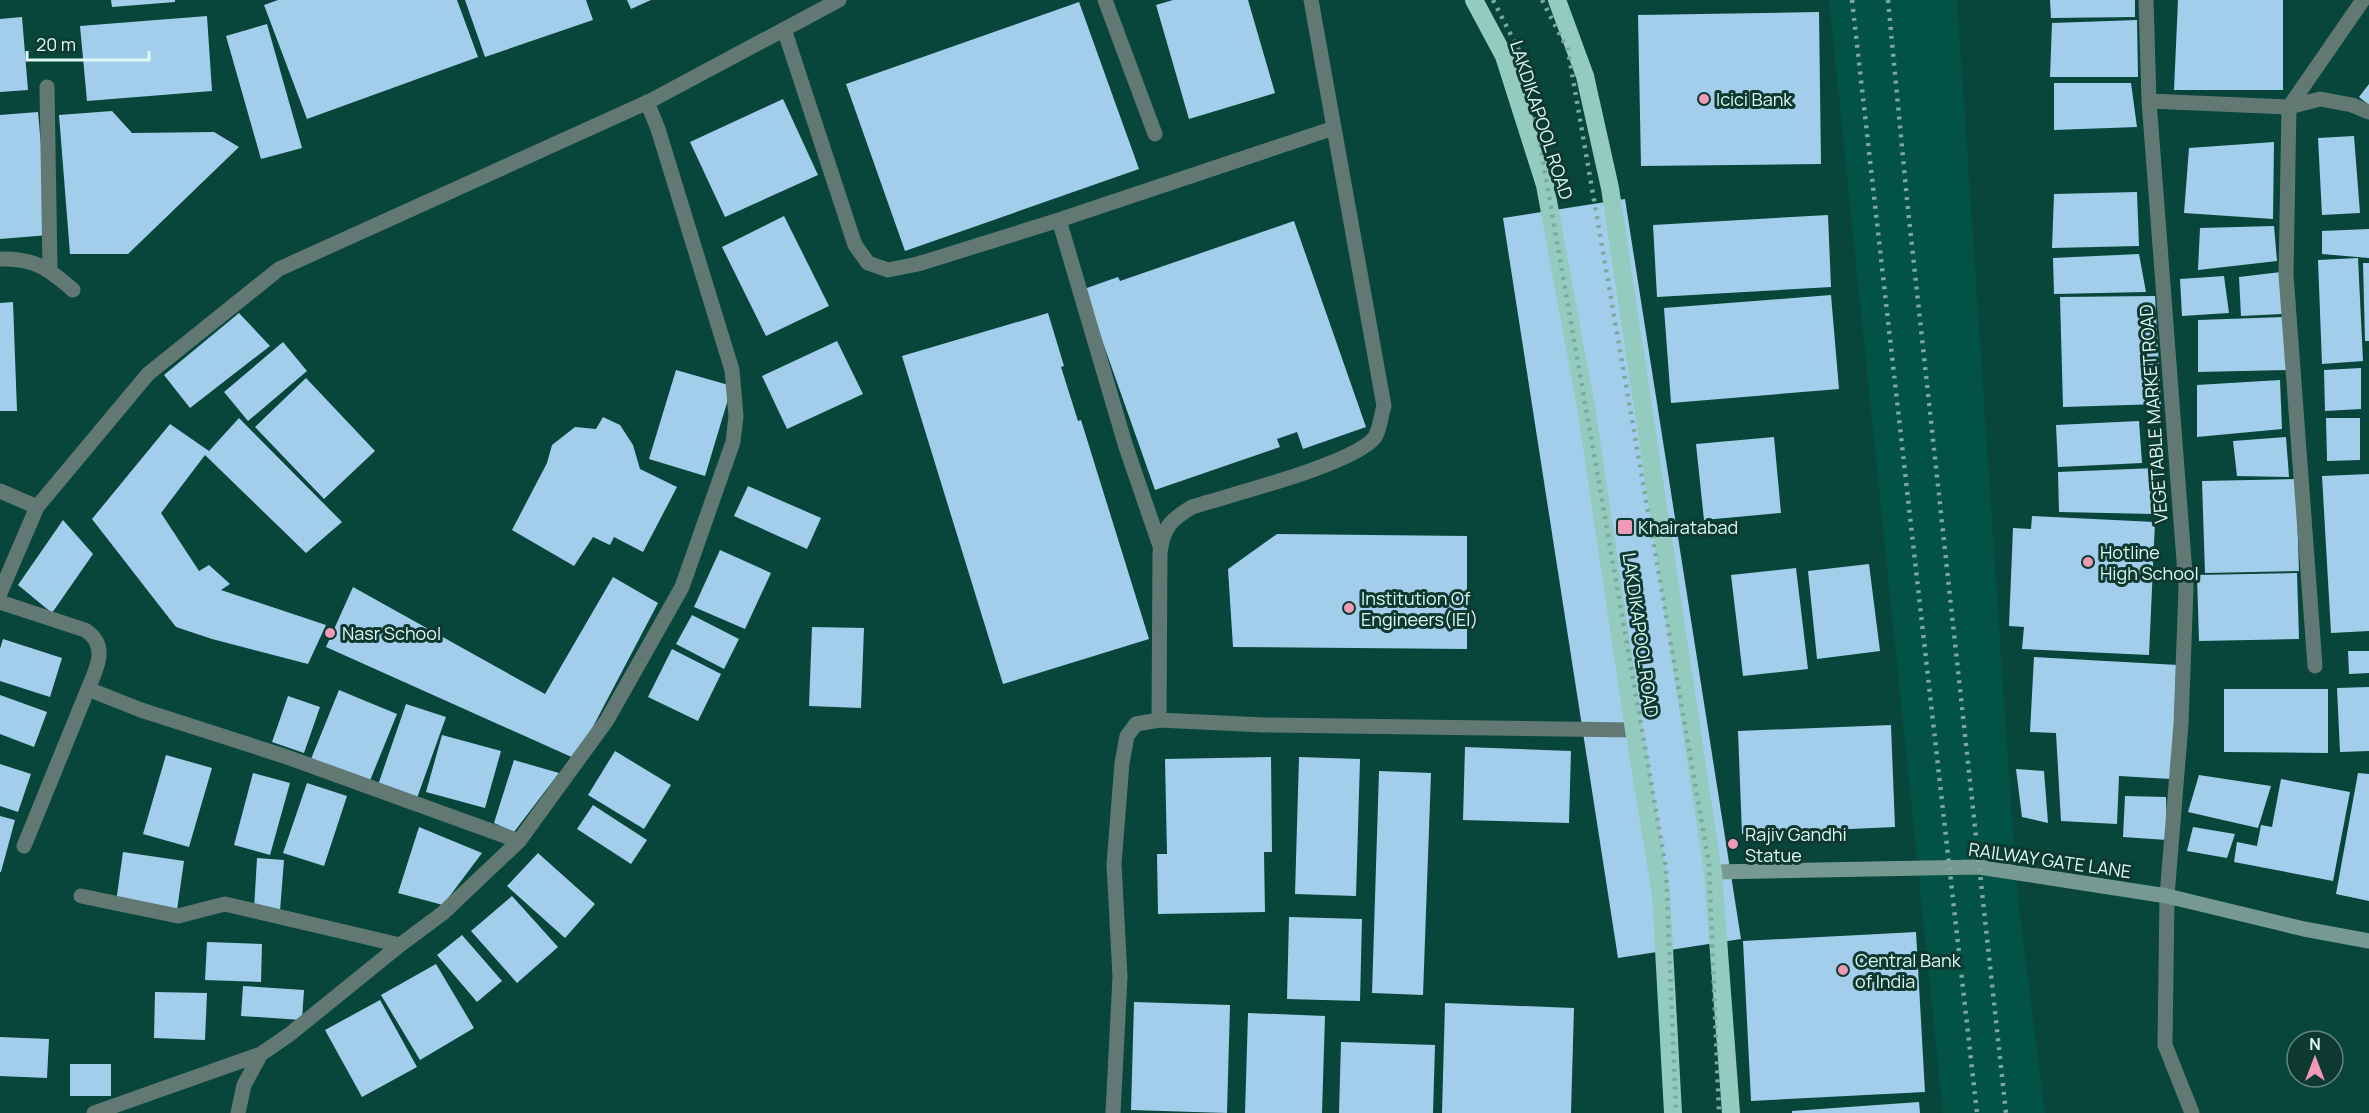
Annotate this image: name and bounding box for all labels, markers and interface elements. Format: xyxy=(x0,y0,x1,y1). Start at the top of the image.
scale bar xyxy=(27,24,148,62)
text: 20 m xyxy=(36,32,76,56)
street label: LAKDIKAPOOL ROAD xyxy=(1505,37,1579,203)
place label: Icici Bank xyxy=(1716,87,1793,111)
marker: Icici Bank xyxy=(1697,92,1711,106)
street label: VEGETABLE MARKET ROAD xyxy=(2133,304,2173,524)
place label: Khairatabad xyxy=(1638,515,1738,539)
marker: Khairatabad xyxy=(1616,518,1634,536)
place label: Hotline High School xyxy=(2100,540,2199,585)
street label: LAKDIKAPOOL ROAD xyxy=(1618,551,1664,719)
marker: Hotline High School xyxy=(2081,555,2095,569)
place label: Institution Of Engineers(IEI) xyxy=(1361,586,1478,631)
marker: Institution Of Engineers(IEI) xyxy=(1342,601,1356,615)
place label: Nasr School xyxy=(342,621,441,645)
marker: Nasr School xyxy=(323,626,337,640)
place label: Rajiv Gandhi Statue xyxy=(1745,822,1847,867)
marker: Rajiv Gandhi Statue xyxy=(1726,837,1740,851)
street label: RAILWAY GATE LANE xyxy=(1967,837,2133,883)
place label: Central Bank of India xyxy=(1855,948,1962,993)
marker: Central Bank of India xyxy=(1836,963,1850,977)
north arrow xyxy=(2285,1029,2345,1089)
text: N xyxy=(2309,1033,2321,1055)

